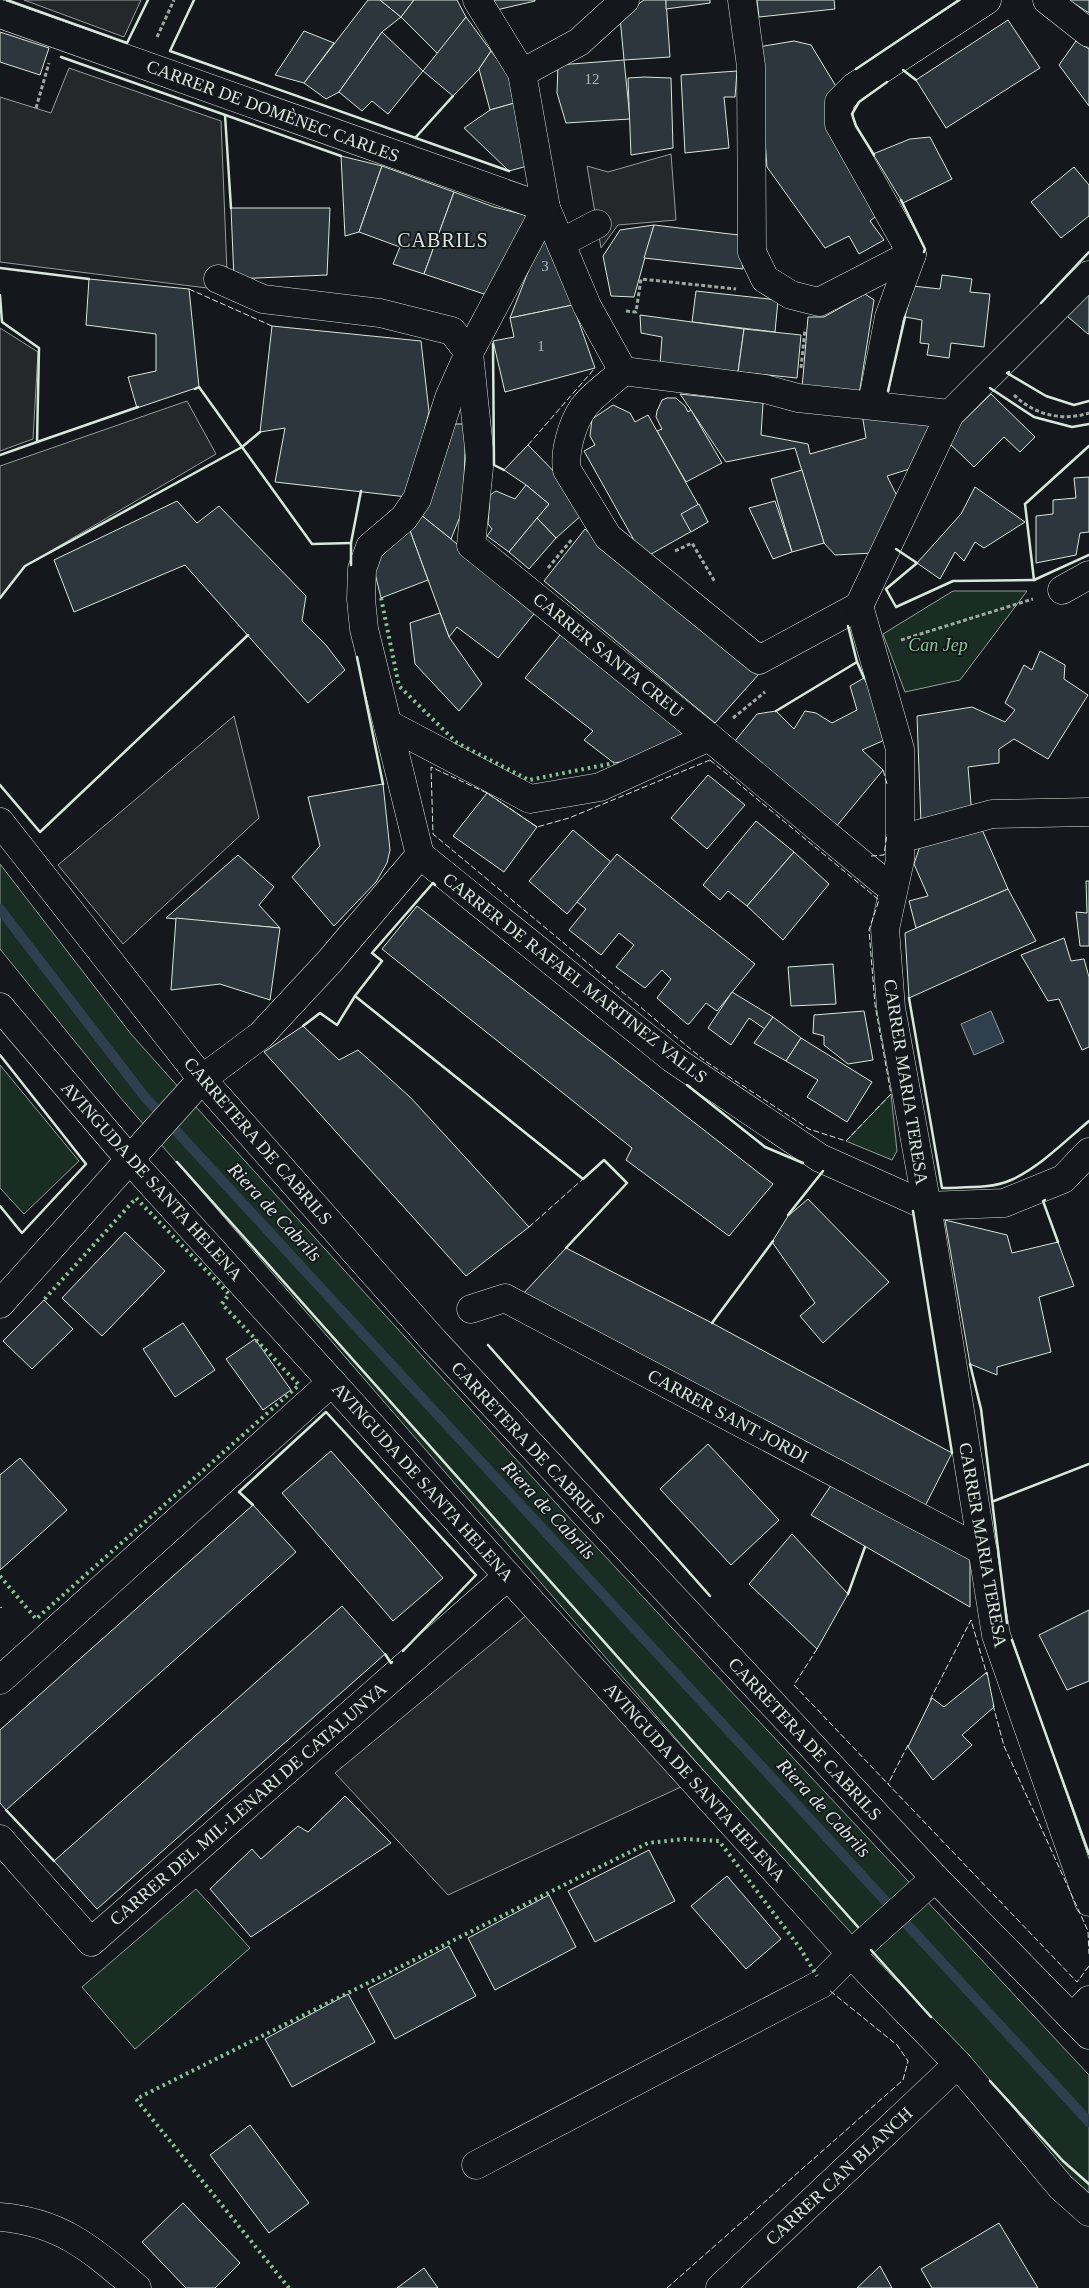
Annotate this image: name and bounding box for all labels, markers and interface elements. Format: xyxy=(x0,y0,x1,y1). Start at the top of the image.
street label: CARRER DE DOMÈNEC CARLES xyxy=(144,55,402,166)
house number: 12 xyxy=(585,71,600,87)
district label: CABRILS xyxy=(397,229,489,251)
house number: 3 xyxy=(541,258,549,274)
house number: 1 xyxy=(537,338,545,354)
street label: CARRER SANTA CREU xyxy=(529,589,687,721)
park label: Can Jep xyxy=(908,635,968,655)
street label: CARRER DE RAFAEL MARTINEZ VALLS xyxy=(439,869,711,1087)
street label: CARRER MARIA TERESA xyxy=(880,978,932,1186)
street label: CARRETERA DE CABRILS xyxy=(180,1053,336,1229)
street label: AVINGUDA DE SANTA HELENA xyxy=(57,1077,247,1285)
water label: Riera de Cabrils xyxy=(223,1158,326,1265)
street label: CARRETERA DE CABRILS xyxy=(447,1358,609,1528)
street label: CARRER SANT JORDI xyxy=(644,1365,812,1467)
street label: AVINGUDA DE SANTA HELENA xyxy=(328,1378,518,1586)
street label: CARRER MARIA TERESA xyxy=(955,1441,1011,1649)
water label: Riera de Cabrils xyxy=(497,1456,600,1563)
street label: CARRETERA DE CABRILS xyxy=(724,1654,886,1824)
street label: CARRER DEL MIL·LENARI DE CATALUNYA xyxy=(106,1678,390,1930)
street label: AVINGUDA DE SANTA HELENA xyxy=(600,1678,790,1886)
water label: Riera de Cabrils xyxy=(772,1754,875,1861)
street label: CARRER CAN BLANCH xyxy=(762,2103,916,2249)

